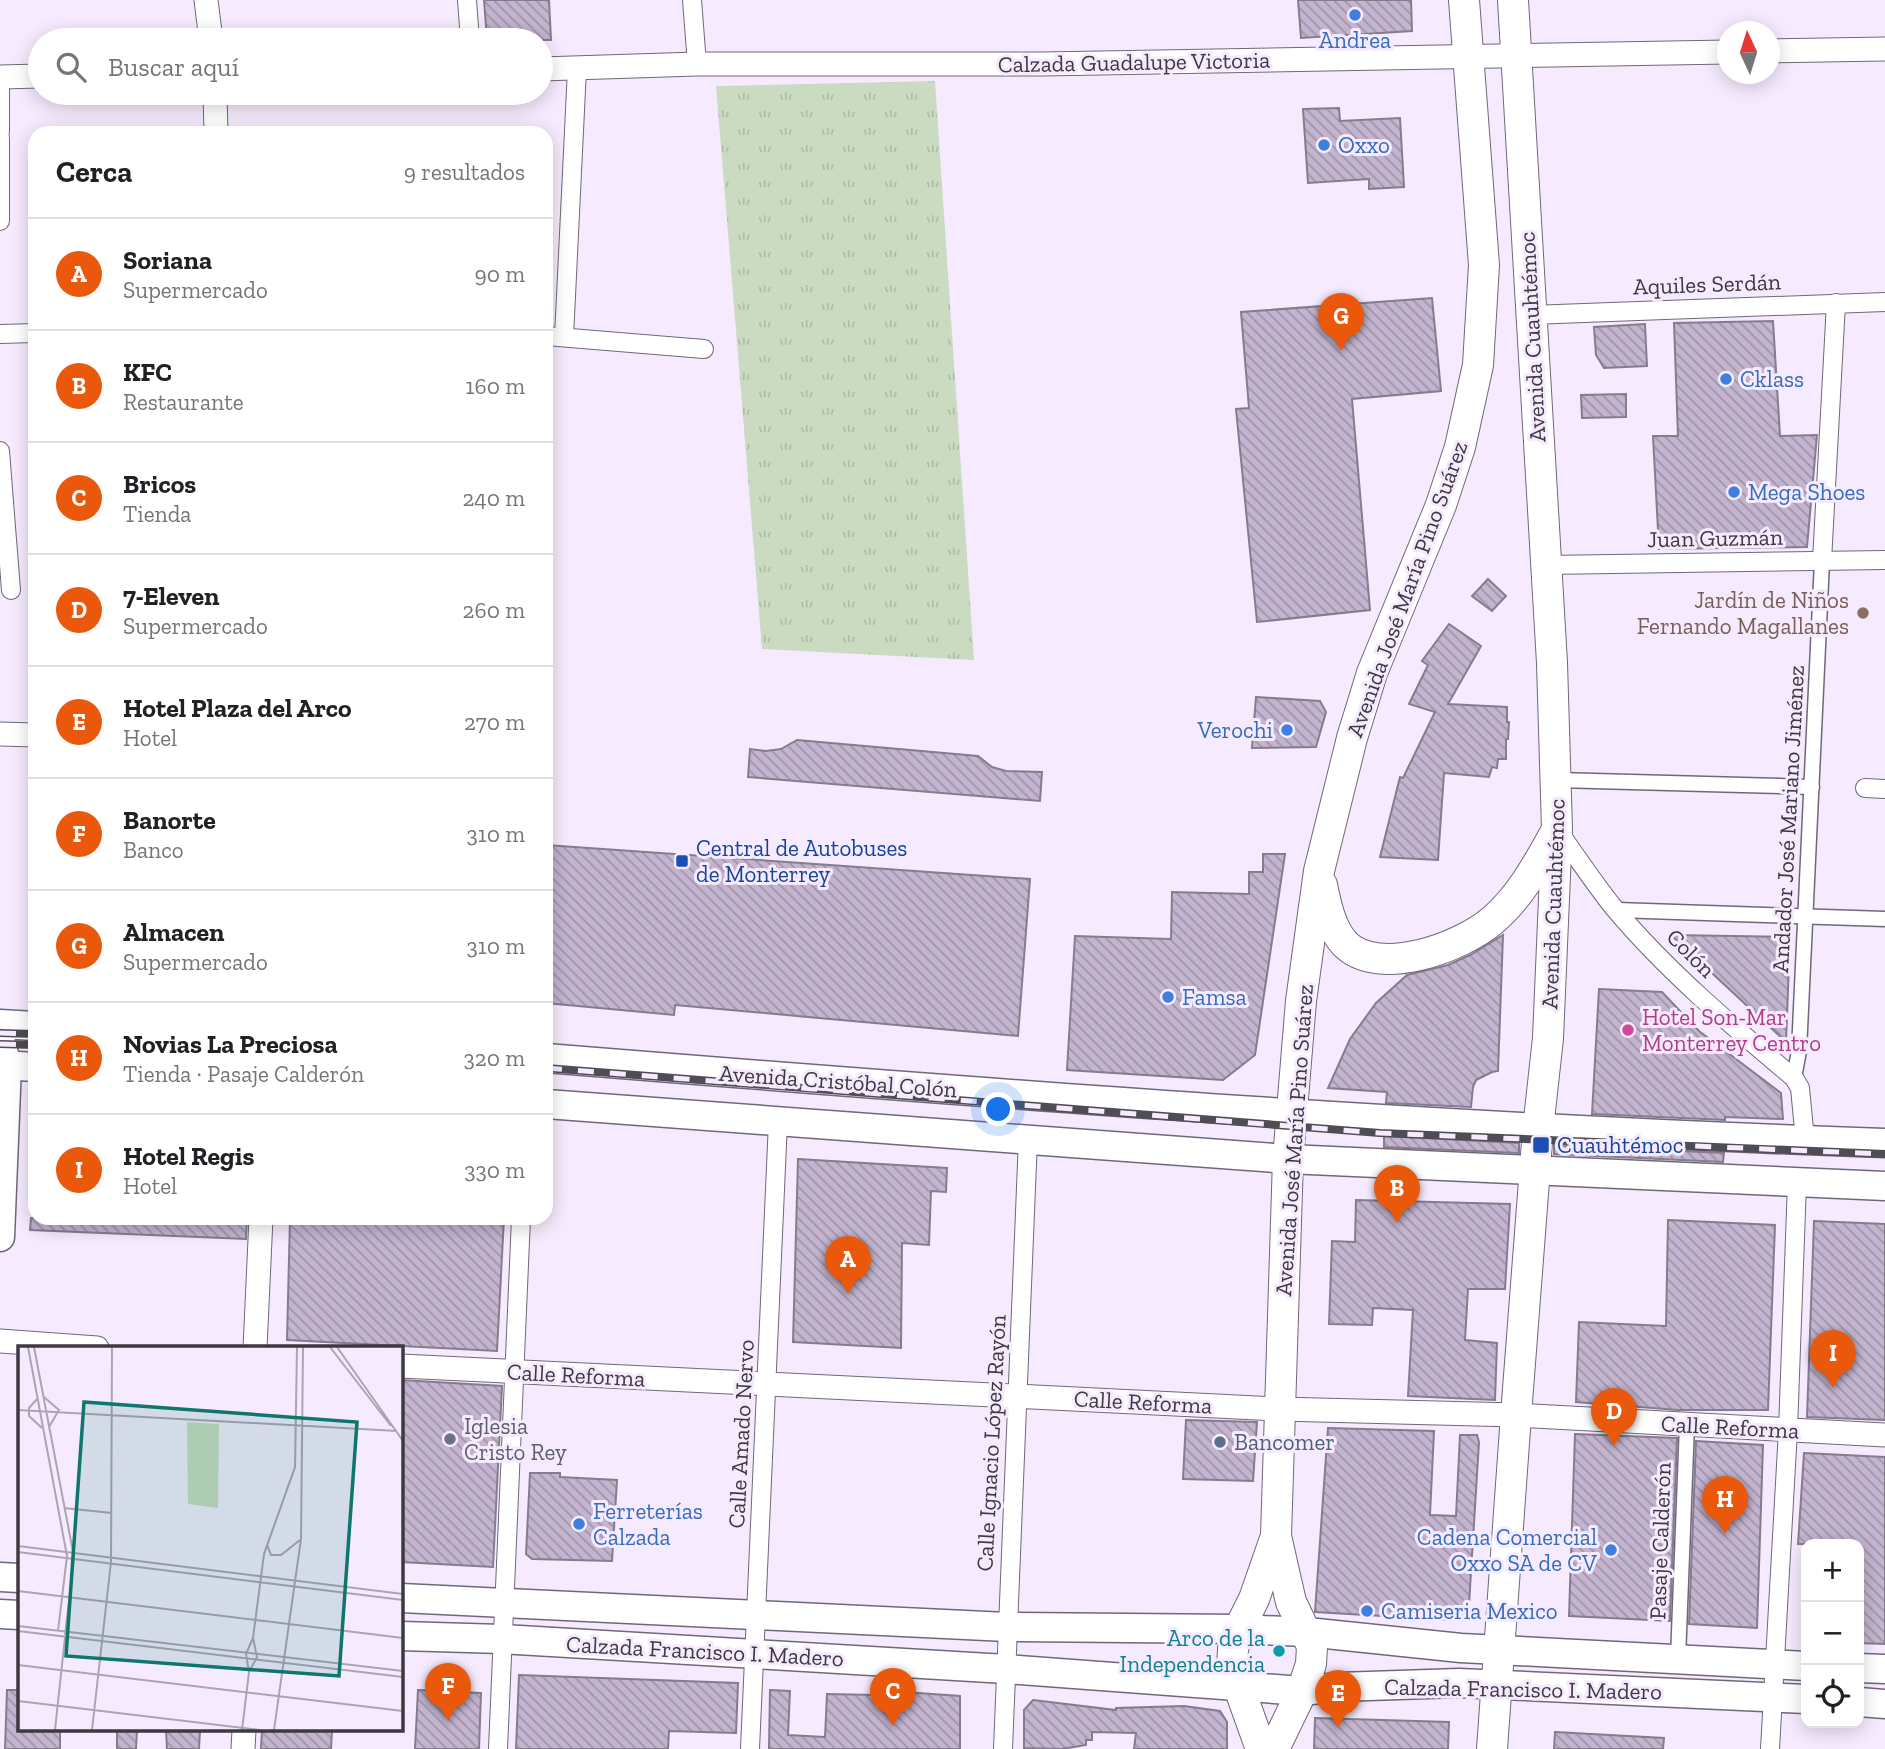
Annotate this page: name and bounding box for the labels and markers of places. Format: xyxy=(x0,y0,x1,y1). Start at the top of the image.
marker: Andrea xyxy=(1347,7,1363,23)
place label: Andrea xyxy=(1319,26,1391,54)
place label: Oxxo xyxy=(1338,131,1390,159)
marker: Oxxo xyxy=(1316,137,1332,153)
pin: G xyxy=(1318,293,1364,351)
place label: Cklass xyxy=(1740,365,1804,393)
marker: Cklass xyxy=(1718,371,1734,387)
place label: Mega Shoes xyxy=(1748,478,1865,506)
marker: Mega Shoes xyxy=(1726,484,1742,500)
place label: Jardín de Niños Fernando Magallanes xyxy=(1637,586,1849,640)
marker: Jardín de Niños Fernando Magallanes xyxy=(1855,605,1871,621)
place label: Verochi xyxy=(1196,716,1273,744)
marker: Verochi xyxy=(1279,722,1295,738)
place label: Central de Autobuses de Monterrey xyxy=(696,834,907,888)
marker: Central de Autobuses de Monterrey xyxy=(674,853,690,869)
place label: Famsa xyxy=(1182,983,1247,1011)
marker: Famsa xyxy=(1160,989,1176,1005)
place label: Hotel Son-Mar Monterrey Centro xyxy=(1642,1003,1821,1057)
marker: Hotel Son-Mar Monterrey Centro xyxy=(1620,1022,1636,1038)
place label: Cuauhtémoc xyxy=(1557,1131,1683,1159)
marker: Cuauhtémoc xyxy=(1531,1135,1551,1155)
pin: B xyxy=(1374,1165,1420,1223)
pin: A xyxy=(825,1236,871,1294)
pin: I xyxy=(1810,1330,1856,1388)
pin: D xyxy=(1591,1388,1637,1446)
place label: Iglesia Cristo Rey xyxy=(464,1412,567,1466)
place label: Bancomer xyxy=(1234,1428,1335,1456)
marker: Iglesia Cristo Rey xyxy=(442,1431,458,1447)
marker: Bancomer xyxy=(1212,1434,1228,1450)
pin: H xyxy=(1702,1476,1748,1534)
place label: Ferreterías Calzada xyxy=(593,1497,703,1551)
marker: Ferreterías Calzada xyxy=(571,1516,587,1532)
place label: Cadena Comercial Oxxo SA de CV xyxy=(1417,1523,1597,1577)
marker: Cadena Comercial Oxxo SA de CV xyxy=(1603,1542,1619,1558)
place label: Camiseria Mexico xyxy=(1381,1597,1558,1625)
marker: Camiseria Mexico xyxy=(1359,1603,1375,1619)
place label: Arco de la Independencia xyxy=(1120,1624,1265,1678)
marker: Arco de la Independencia xyxy=(1271,1643,1287,1659)
pin: F xyxy=(425,1663,471,1721)
pin: C xyxy=(870,1668,916,1726)
pin: E xyxy=(1315,1670,1361,1728)

